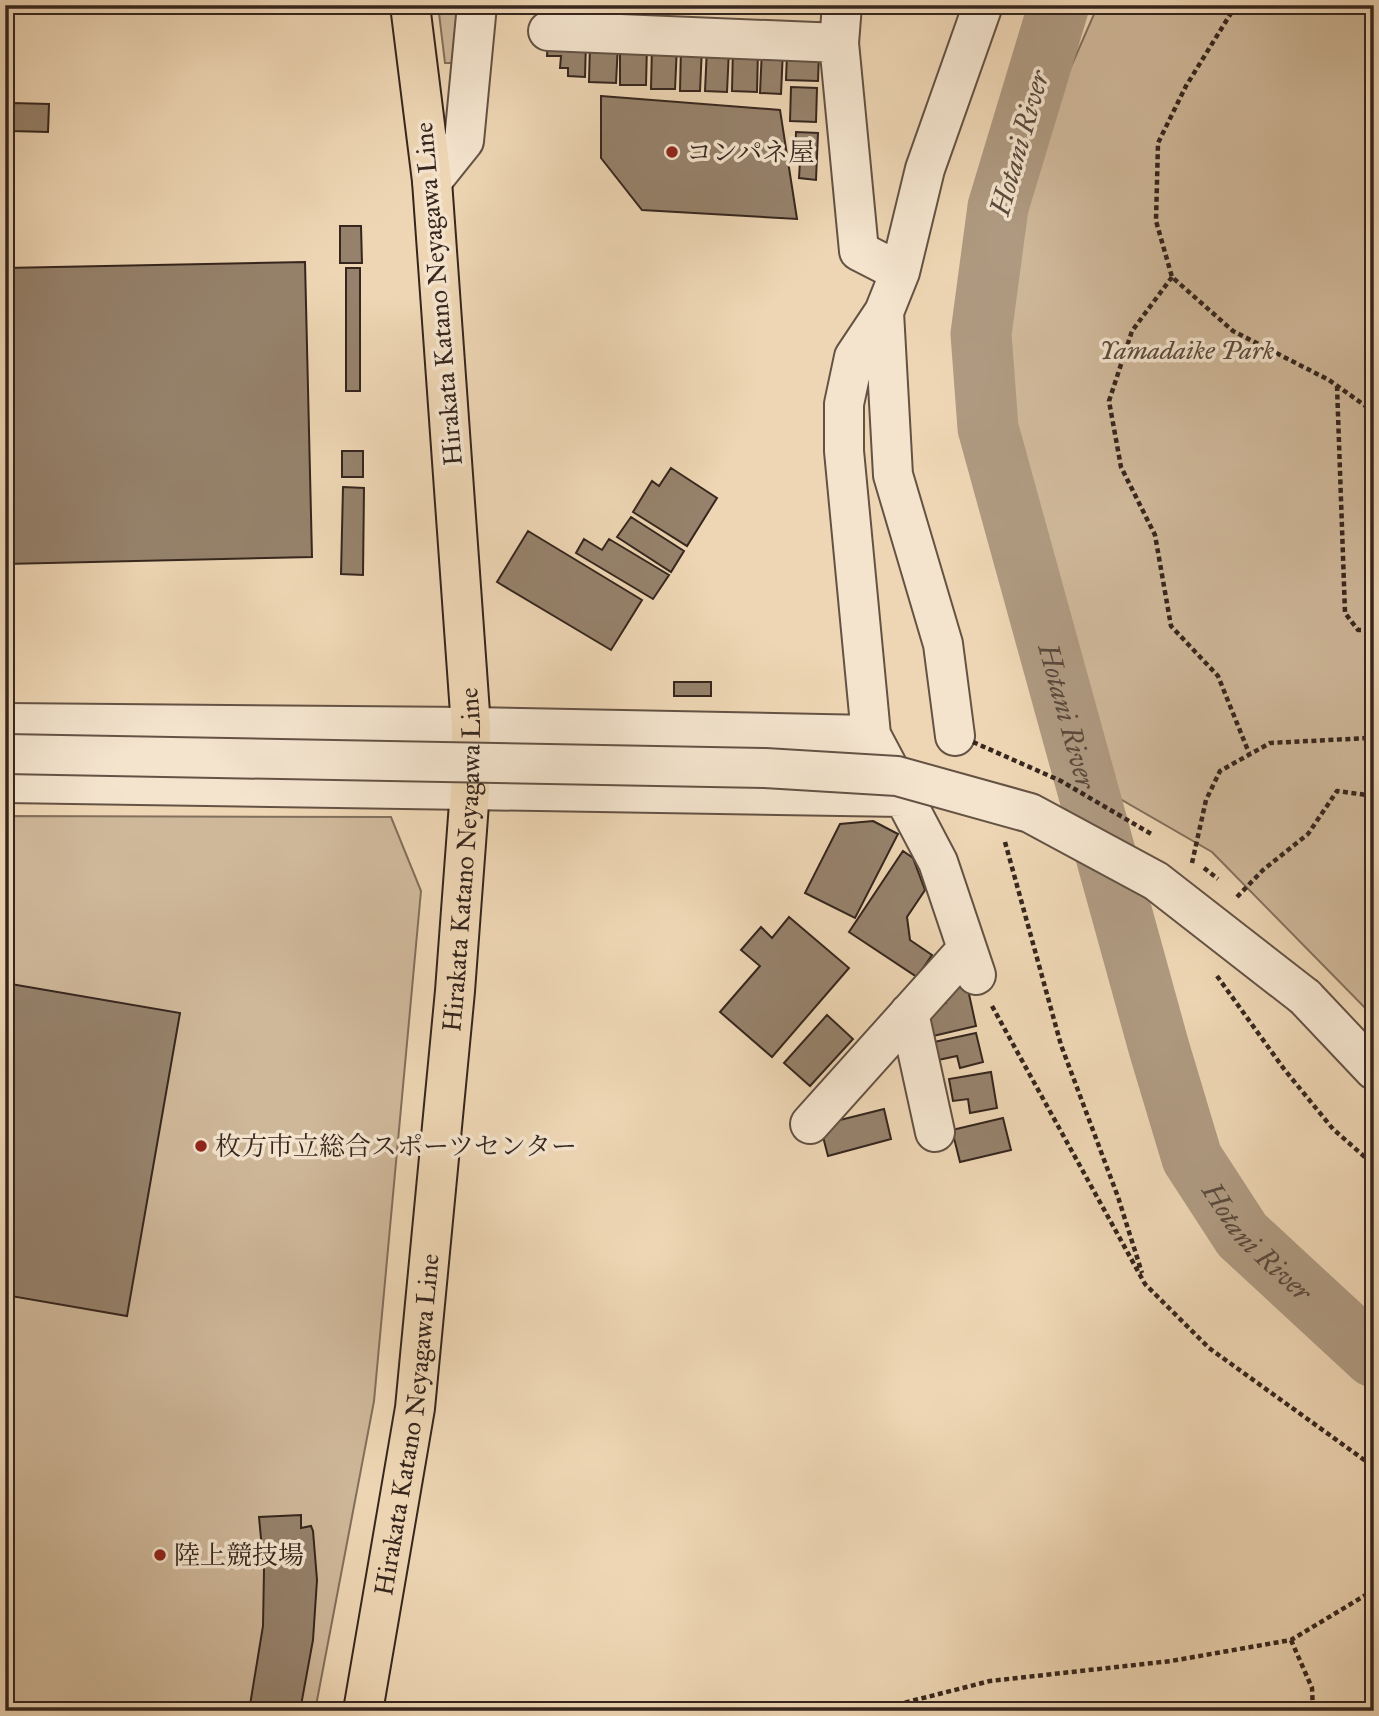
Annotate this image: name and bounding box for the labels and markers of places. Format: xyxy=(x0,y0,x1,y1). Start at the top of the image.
place label: コンパネ屋 xyxy=(686,136,814,168)
marker: コンパネ屋 xyxy=(664,144,680,160)
place label: 枚方市立総合スポーツセンター xyxy=(215,1130,577,1162)
marker: 枚方市立総合スポーツセンター xyxy=(193,1138,209,1154)
place label: 陸上競技場 xyxy=(174,1539,304,1571)
marker: 陸上競技場 xyxy=(152,1547,168,1563)

